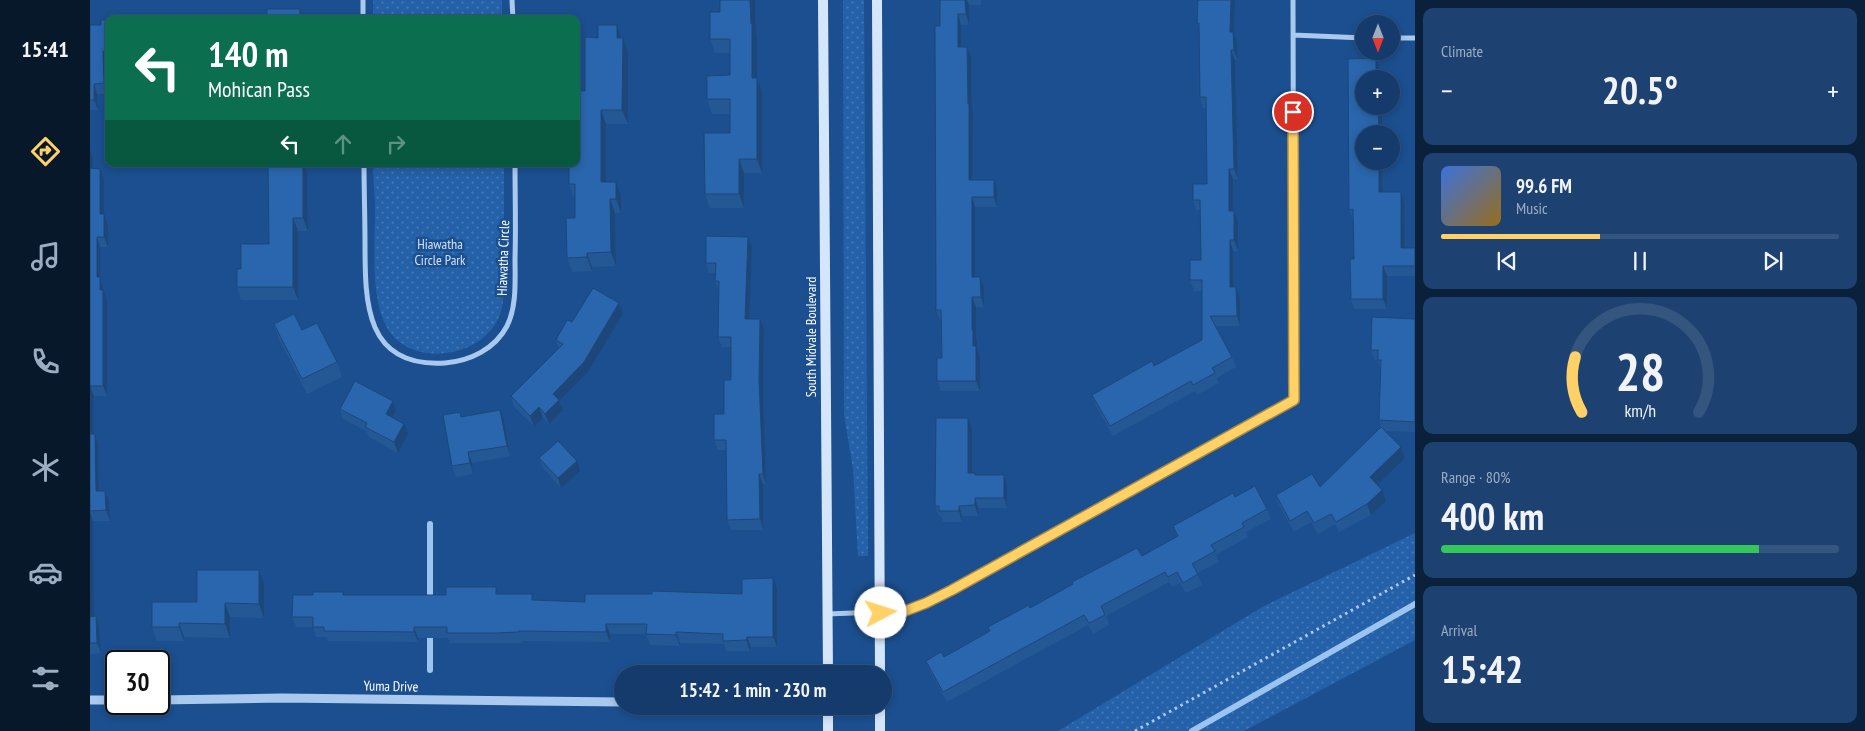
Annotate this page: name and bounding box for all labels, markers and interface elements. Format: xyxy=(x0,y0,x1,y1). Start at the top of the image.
north arrow xyxy=(1355,15,1400,60)
map controls xyxy=(1355,15,1400,170)
text: 140 m xyxy=(208,31,289,77)
text: 15:41 xyxy=(21,35,69,63)
icon: left xyxy=(125,35,190,100)
text: Climate xyxy=(1441,41,1483,61)
text: 20.5° xyxy=(1602,65,1678,114)
button: + xyxy=(1355,70,1400,115)
text: − xyxy=(1441,72,1453,109)
text: + xyxy=(1827,72,1839,109)
text: Mohican Pass xyxy=(208,75,310,103)
pin xyxy=(1272,91,1314,133)
icon: arrive xyxy=(1279,98,1307,126)
button: − xyxy=(1355,125,1400,170)
icon: left xyxy=(276,130,304,158)
icon: ahead xyxy=(329,130,357,158)
icon: right xyxy=(382,130,410,158)
icon: directions xyxy=(28,134,63,169)
text: 99.6 FM xyxy=(1516,174,1572,198)
text: Music xyxy=(1516,198,1548,218)
street label: Hiawatha Circle xyxy=(493,220,513,296)
park label: Hiawatha Circle Park xyxy=(414,235,466,269)
icon: music xyxy=(28,239,63,274)
icon: previous xyxy=(1493,247,1521,275)
icon: pause xyxy=(1626,247,1654,275)
icon: next xyxy=(1759,247,1787,275)
street label: South Midvale Boulevard xyxy=(802,277,820,397)
text: 28 xyxy=(1615,338,1665,405)
icon: phone xyxy=(28,344,63,379)
text: km/h xyxy=(1624,399,1656,422)
icon: climate xyxy=(28,450,63,485)
text: Range · 80% xyxy=(1441,467,1510,487)
text: 400 km xyxy=(1441,491,1544,540)
icon: car xyxy=(28,555,63,590)
position arrow xyxy=(854,586,906,638)
text: Arrival xyxy=(1441,620,1477,640)
text: 15:42 xyxy=(1441,644,1523,693)
speed limit sign: 30 xyxy=(105,650,170,715)
icon: filters xyxy=(28,661,63,696)
street label: Yuma Drive xyxy=(363,677,419,695)
text: 15:42 · 1 min · 230 m xyxy=(680,678,826,702)

